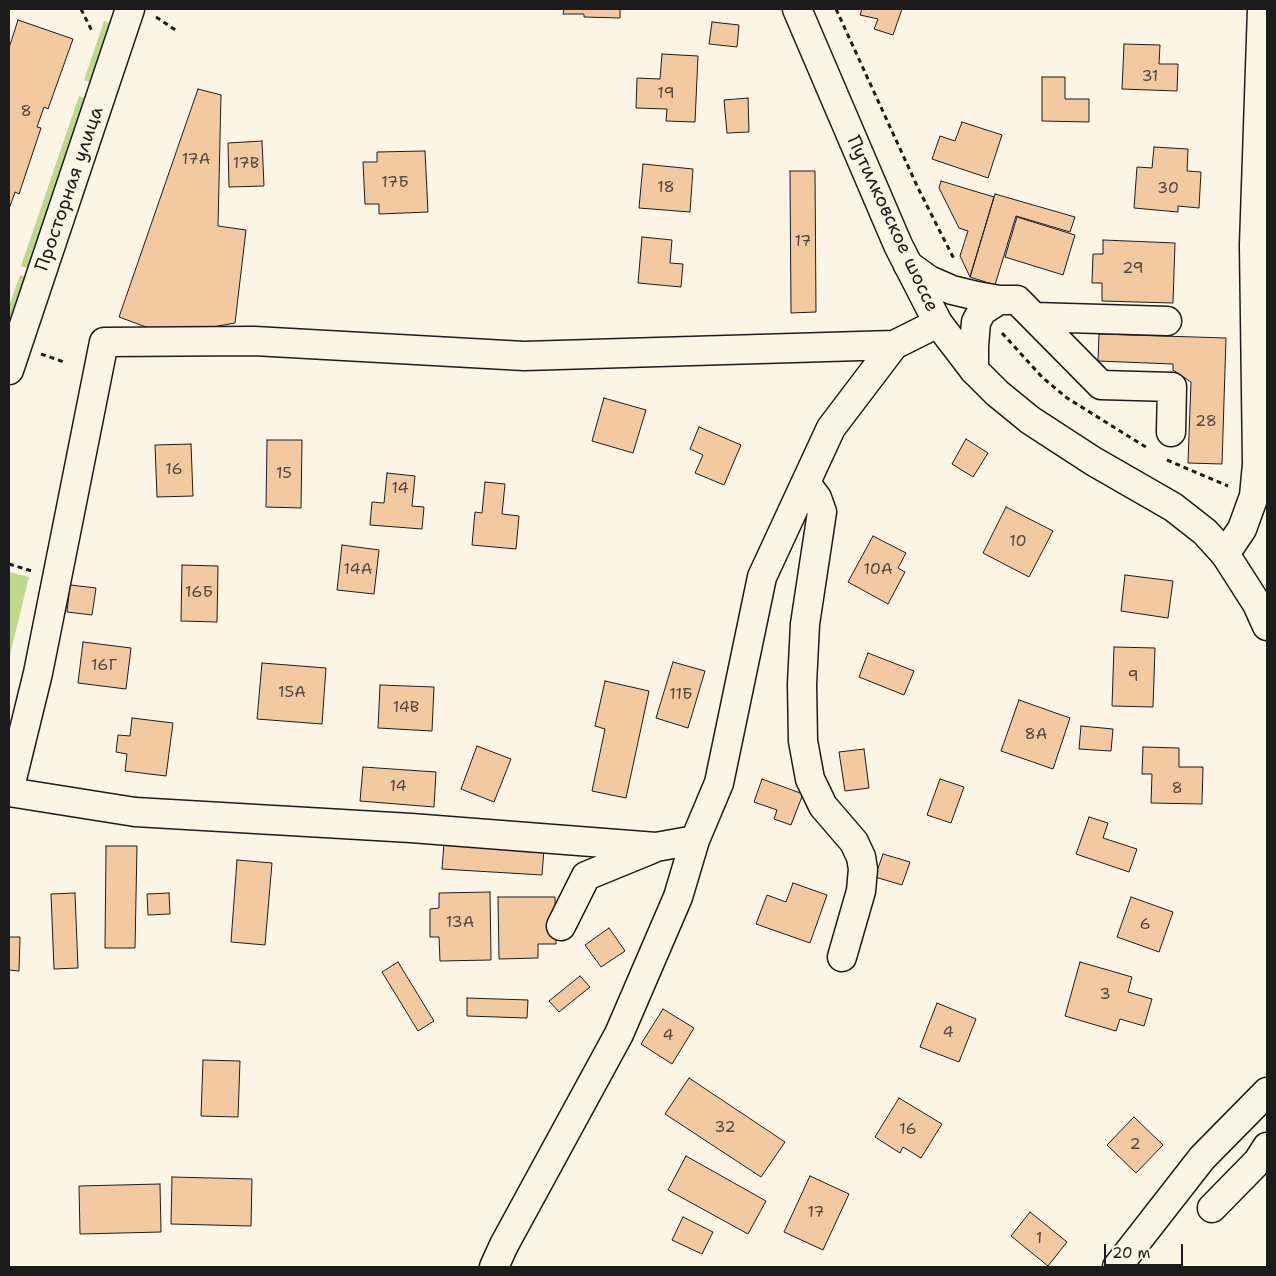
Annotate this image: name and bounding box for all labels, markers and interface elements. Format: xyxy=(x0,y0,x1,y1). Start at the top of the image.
house number: 31 xyxy=(1141,67,1159,87)
house number: 19 xyxy=(657,84,675,104)
house number: 8 xyxy=(20,102,32,122)
street label: Просторная улица xyxy=(31,104,109,274)
street label: Путилковское шоссе xyxy=(841,132,943,316)
house number: 17А xyxy=(182,150,210,170)
house number: 17В xyxy=(233,154,259,174)
house number: 17Б xyxy=(381,173,409,193)
house number: 18 xyxy=(657,178,675,198)
house number: 30 xyxy=(1157,179,1179,199)
house number: 17 xyxy=(794,232,812,252)
house number: 29 xyxy=(1122,259,1144,279)
house number: 28 xyxy=(1195,412,1217,432)
house number: 16 xyxy=(165,460,183,480)
house number: 15 xyxy=(276,464,292,484)
house number: 14 xyxy=(391,479,409,499)
house number: 10 xyxy=(1009,532,1027,552)
house number: 14А xyxy=(344,560,372,580)
house number: 10А xyxy=(863,560,893,580)
house number: 16Б xyxy=(185,583,213,603)
house number: 16Г xyxy=(91,656,117,676)
house number: 9 xyxy=(1127,667,1139,687)
house number: 15А xyxy=(278,683,306,703)
house number: 11Б xyxy=(669,685,693,705)
house number: 14В xyxy=(393,698,419,718)
house number: 8А xyxy=(1025,725,1047,745)
house number: 14 xyxy=(389,777,407,797)
house number: 8 xyxy=(1171,779,1183,799)
house number: 13А xyxy=(446,913,474,933)
house number: 6 xyxy=(1139,915,1151,935)
house number: 3 xyxy=(1099,985,1111,1005)
house number: 4 xyxy=(942,1023,954,1043)
house number: 4 xyxy=(662,1026,674,1046)
house number: 32 xyxy=(714,1118,736,1138)
house number: 16 xyxy=(899,1120,917,1140)
house number: 2 xyxy=(1129,1135,1141,1155)
house number: 17 xyxy=(807,1203,825,1223)
house number: 1 xyxy=(1036,1229,1042,1249)
scale bar xyxy=(1106,1234,1185,1266)
text: 20 m xyxy=(1112,1243,1151,1263)

